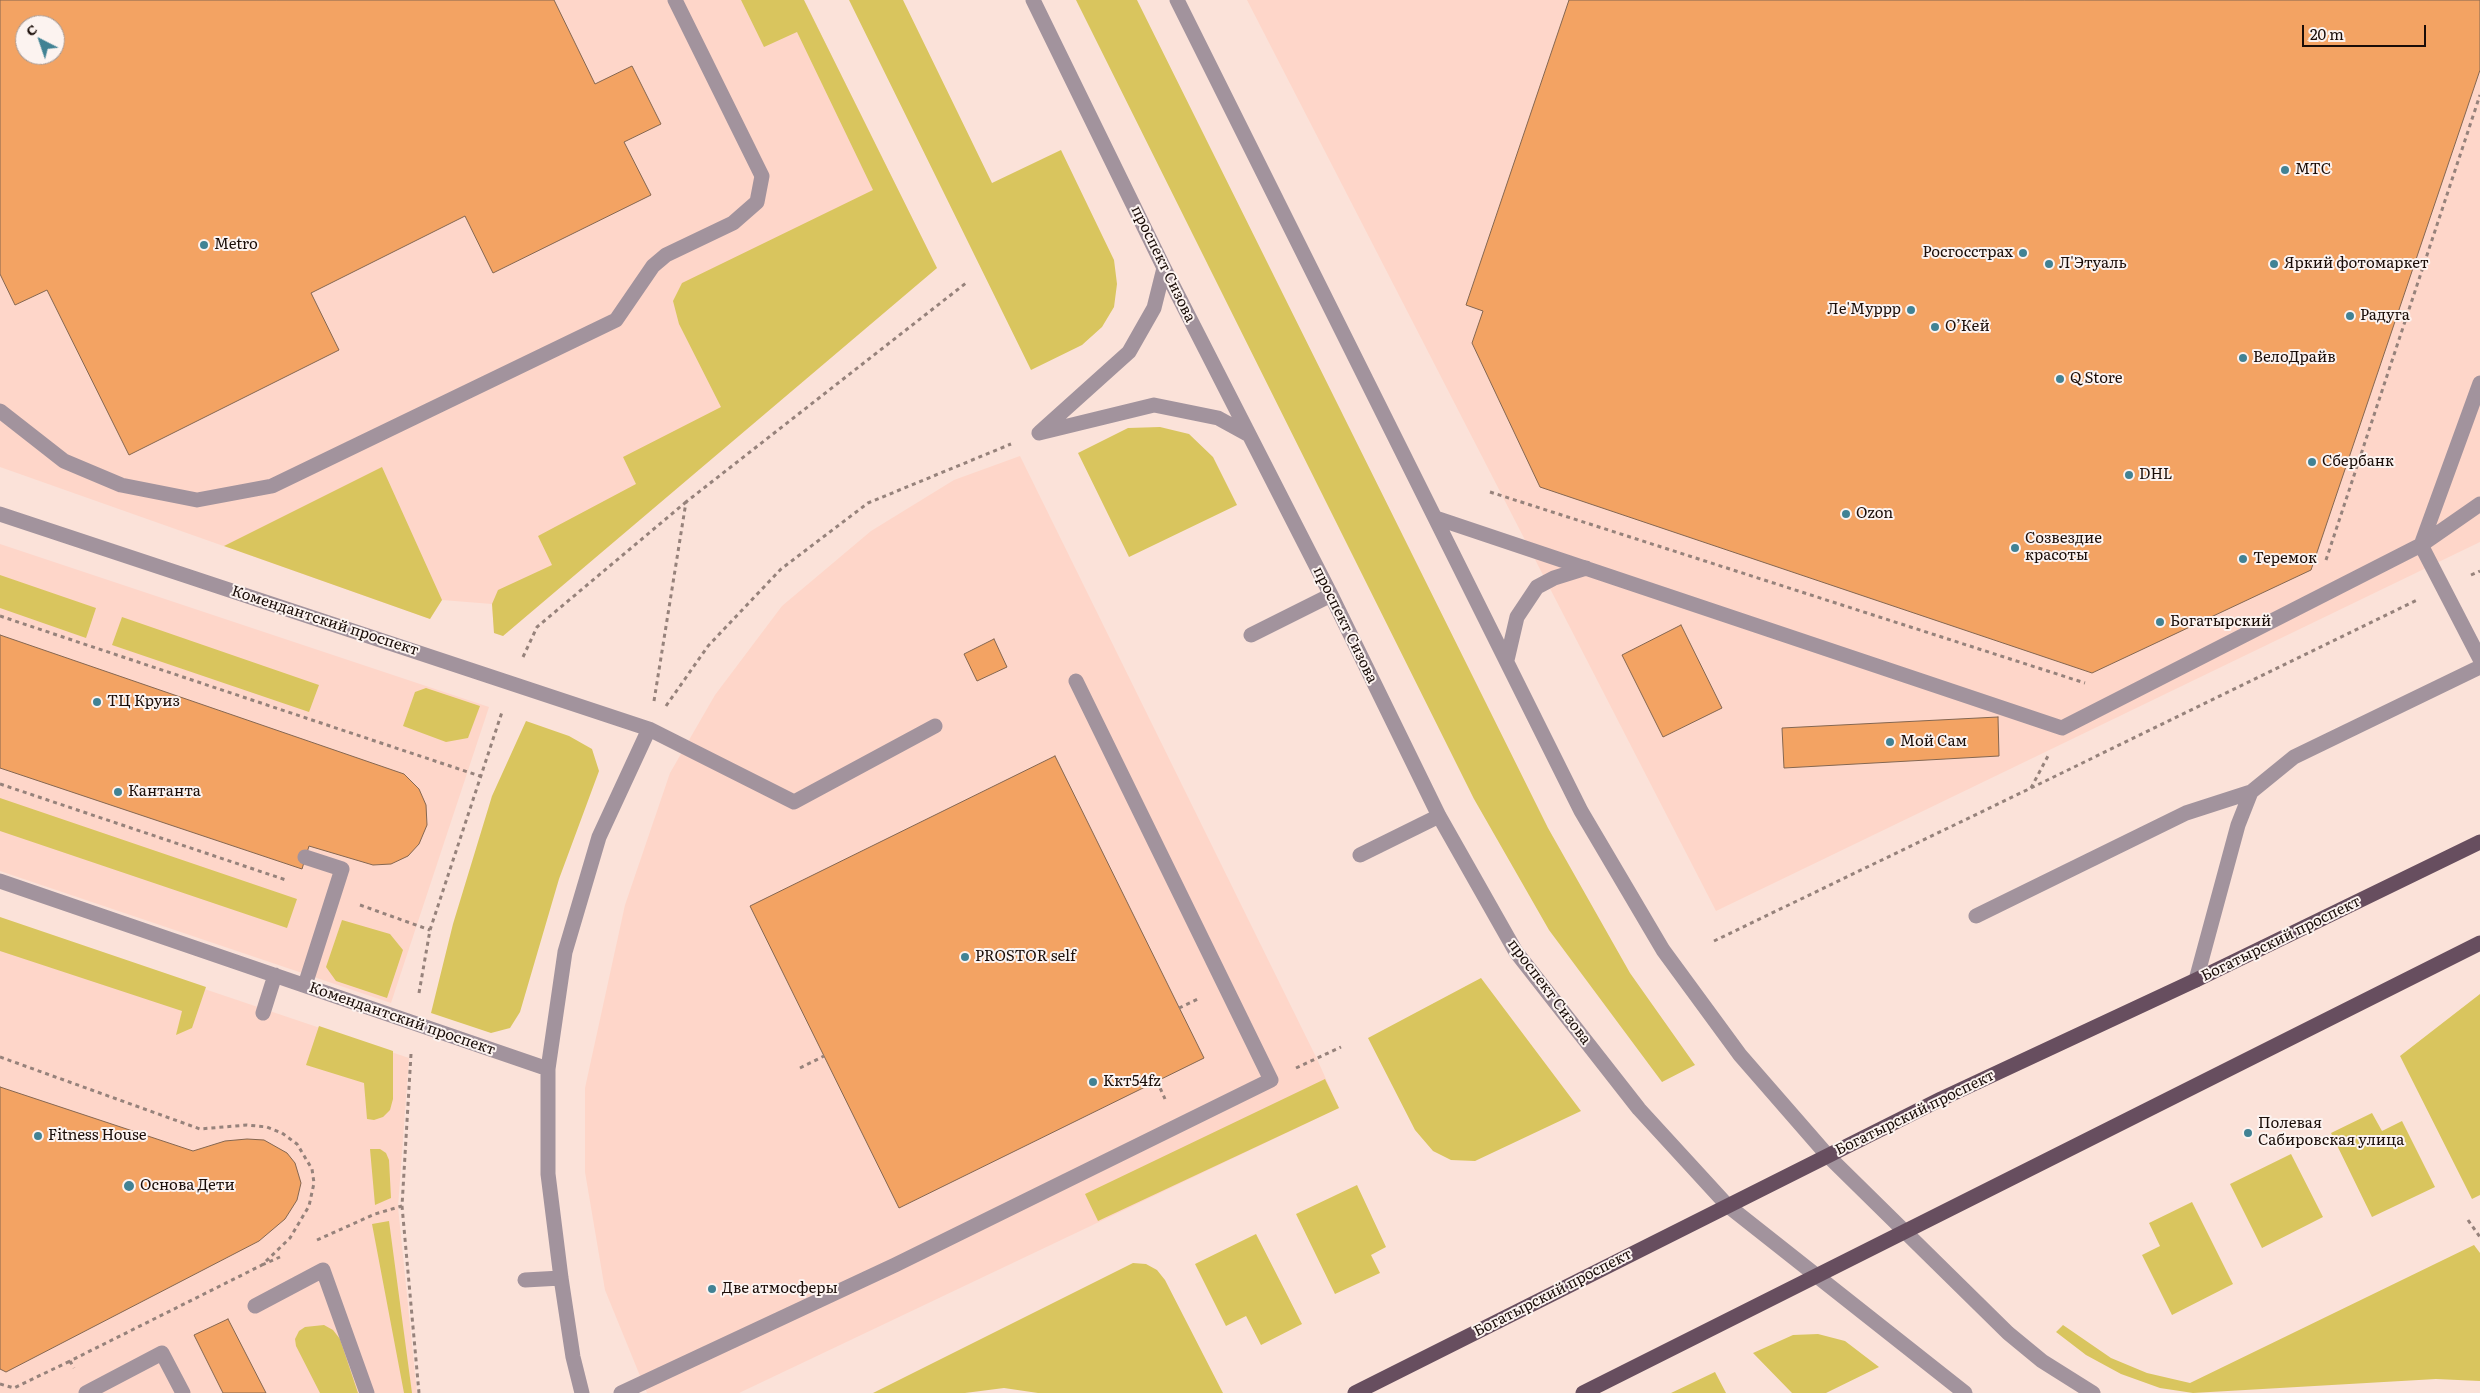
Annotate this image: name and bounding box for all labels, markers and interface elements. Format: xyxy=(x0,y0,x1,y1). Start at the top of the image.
north arrow xyxy=(15,15,65,65)
scale bar xyxy=(2305,15,2429,47)
text: С xyxy=(20,19,41,40)
text: 20 m xyxy=(2310,22,2344,45)
place label: МТС xyxy=(2295,161,2331,179)
marker: МТС xyxy=(2279,164,2291,176)
street label: проспект Сизова xyxy=(1127,203,1199,325)
place label: Metro xyxy=(214,236,258,254)
marker: Metro xyxy=(198,239,210,251)
place label: Росгосстрах xyxy=(1923,244,2013,262)
marker: Росгосстрах xyxy=(2017,247,2029,259)
place label: Л'Этуаль xyxy=(2059,255,2127,273)
place label: Яркий фотомаркет xyxy=(2284,255,2429,273)
marker: Л'Этуаль xyxy=(2043,258,2055,270)
marker: Яркий фотомаркет xyxy=(2268,258,2280,270)
place label: Ле'Муррр xyxy=(1827,301,1901,319)
marker: Ле'Муррр xyxy=(1905,304,1917,316)
place label: Радуга xyxy=(2360,307,2410,325)
marker: Радуга xyxy=(2344,310,2356,322)
place label: О’Кей xyxy=(1945,318,1990,336)
marker: О’Кей xyxy=(1929,321,1941,333)
place label: ВелоДрайв xyxy=(2253,349,2336,367)
marker: ВелоДрайв xyxy=(2237,352,2249,364)
place label: Q Store xyxy=(2070,370,2123,388)
marker: Q Store xyxy=(2054,373,2066,385)
place label: Сбербанк xyxy=(2322,453,2394,471)
marker: Сбербанк xyxy=(2306,456,2318,468)
place label: DHL xyxy=(2139,466,2173,484)
marker: DHL xyxy=(2123,469,2135,481)
place label: Ozon xyxy=(1856,505,1893,523)
marker: Ozon xyxy=(1840,508,1852,520)
place label: Созвездие красоты xyxy=(2025,530,2102,565)
marker: Созвездие красоты xyxy=(2009,542,2021,554)
place label: Теремок xyxy=(2253,550,2317,568)
marker: Теремок xyxy=(2237,553,2249,565)
street label: проспект Сизова xyxy=(1309,564,1381,686)
street label: Комендантский проспект xyxy=(229,582,421,660)
place label: Богатырский xyxy=(2170,613,2271,631)
marker: Богатырский xyxy=(2154,616,2166,628)
place label: ТЦ Круиз xyxy=(107,693,180,711)
marker: ТЦ Круиз xyxy=(91,696,103,708)
place label: Мой Сам xyxy=(1900,733,1967,751)
marker: Мой Сам xyxy=(1884,736,1896,748)
place label: Кантанта xyxy=(128,783,201,801)
marker: Кантанта xyxy=(112,786,124,798)
street label: Богатырский проспект xyxy=(2198,892,2364,986)
street label: проспект Сизова xyxy=(1503,936,1595,1048)
place label: PROSTOR self xyxy=(975,948,1076,966)
marker: PROSTOR self xyxy=(959,951,971,963)
street label: Комендантский проспект xyxy=(306,979,498,1059)
street label: Богатырский проспект xyxy=(1832,1066,1998,1160)
place label: Kкт54fz xyxy=(1103,1073,1161,1091)
marker: Kкт54fz xyxy=(1087,1076,1099,1088)
place label: Полевая Сабировская улица xyxy=(2258,1115,2404,1150)
place label: Fitness House xyxy=(48,1127,147,1145)
marker: Полевая Сабировская улица xyxy=(2242,1127,2254,1139)
marker: Fitness House xyxy=(32,1130,44,1142)
place label: Основа Дети xyxy=(140,1177,235,1195)
marker: Основа Дети xyxy=(122,1179,136,1193)
street label: Богатырский проспект xyxy=(1471,1245,1635,1341)
place label: Две атмосферы xyxy=(722,1280,838,1298)
marker: Две атмосферы xyxy=(706,1283,718,1295)

